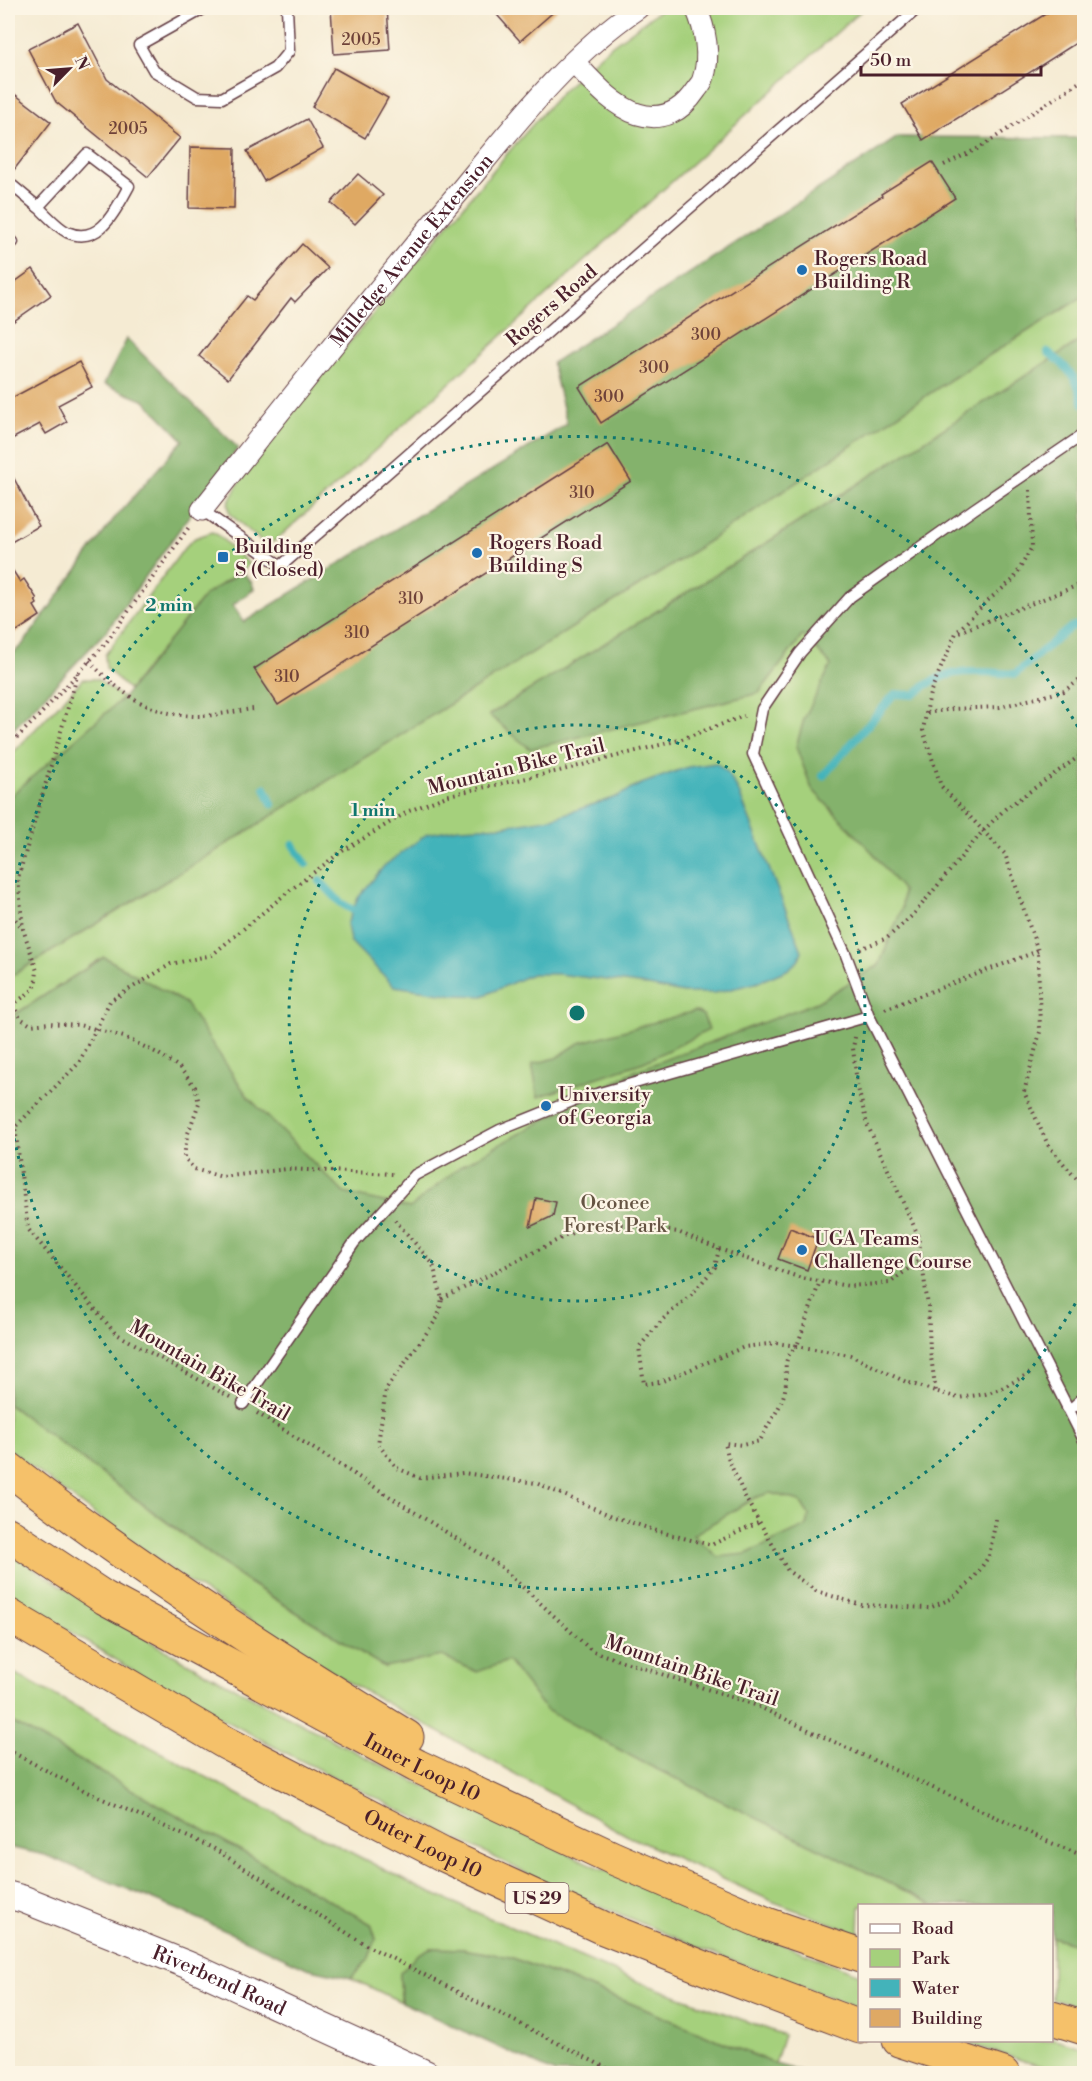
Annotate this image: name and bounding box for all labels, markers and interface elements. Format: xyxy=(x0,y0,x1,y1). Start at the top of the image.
house number: 2005 xyxy=(341,30,381,50)
north arrow xyxy=(39,39,99,99)
scale bar xyxy=(861,39,1041,77)
text: 50 m xyxy=(870,49,912,72)
text: N xyxy=(70,53,94,73)
house number: 2005 xyxy=(108,119,148,139)
street label: Milledge Avenue Extension xyxy=(326,149,499,353)
place label: Rogers Road Building R xyxy=(813,247,928,295)
street label: Rogers Road xyxy=(501,259,603,353)
marker: Rogers Road Building R xyxy=(795,263,809,277)
house number: 300 xyxy=(691,325,721,345)
house number: 300 xyxy=(639,358,669,378)
house number: 300 xyxy=(594,387,624,407)
house number: 310 xyxy=(569,483,595,503)
place label: Rogers Road Building S xyxy=(488,531,603,579)
place label: Building S (Closed) xyxy=(234,535,324,583)
marker: Rogers Road Building S xyxy=(470,546,484,560)
marker: Building S (Closed) xyxy=(216,550,230,564)
house number: 310 xyxy=(398,589,424,609)
text: 2 min xyxy=(145,594,193,617)
house number: 310 xyxy=(344,623,370,643)
house number: 310 xyxy=(274,667,300,687)
street label: Mountain Bike Trail xyxy=(425,733,608,802)
text: 1 min xyxy=(351,799,395,822)
centre of rings xyxy=(567,1003,587,1023)
place label: University of Georgia xyxy=(558,1083,653,1131)
marker: University of Georgia xyxy=(539,1099,553,1113)
park label: Oconee Forest Park xyxy=(563,1191,668,1239)
place label: UGA Teams Challenge Course xyxy=(814,1227,972,1275)
marker: UGA Teams Challenge Course xyxy=(795,1243,809,1257)
street label: Mountain Bike Trail xyxy=(124,1315,294,1428)
street label: Mountain Bike Trail xyxy=(601,1630,782,1713)
street label: Inner Loop 10 xyxy=(359,1729,484,1808)
street label: Outer Loop 10 xyxy=(359,1805,486,1885)
road number: US 29 xyxy=(506,1883,568,1913)
legend xyxy=(858,1904,1053,2042)
text: Road xyxy=(912,1917,955,1940)
street label: Riverbend Road xyxy=(148,1941,290,2022)
text: Park xyxy=(912,1947,951,1970)
text: Water xyxy=(911,1977,960,2000)
text: Building xyxy=(911,2007,983,2030)

